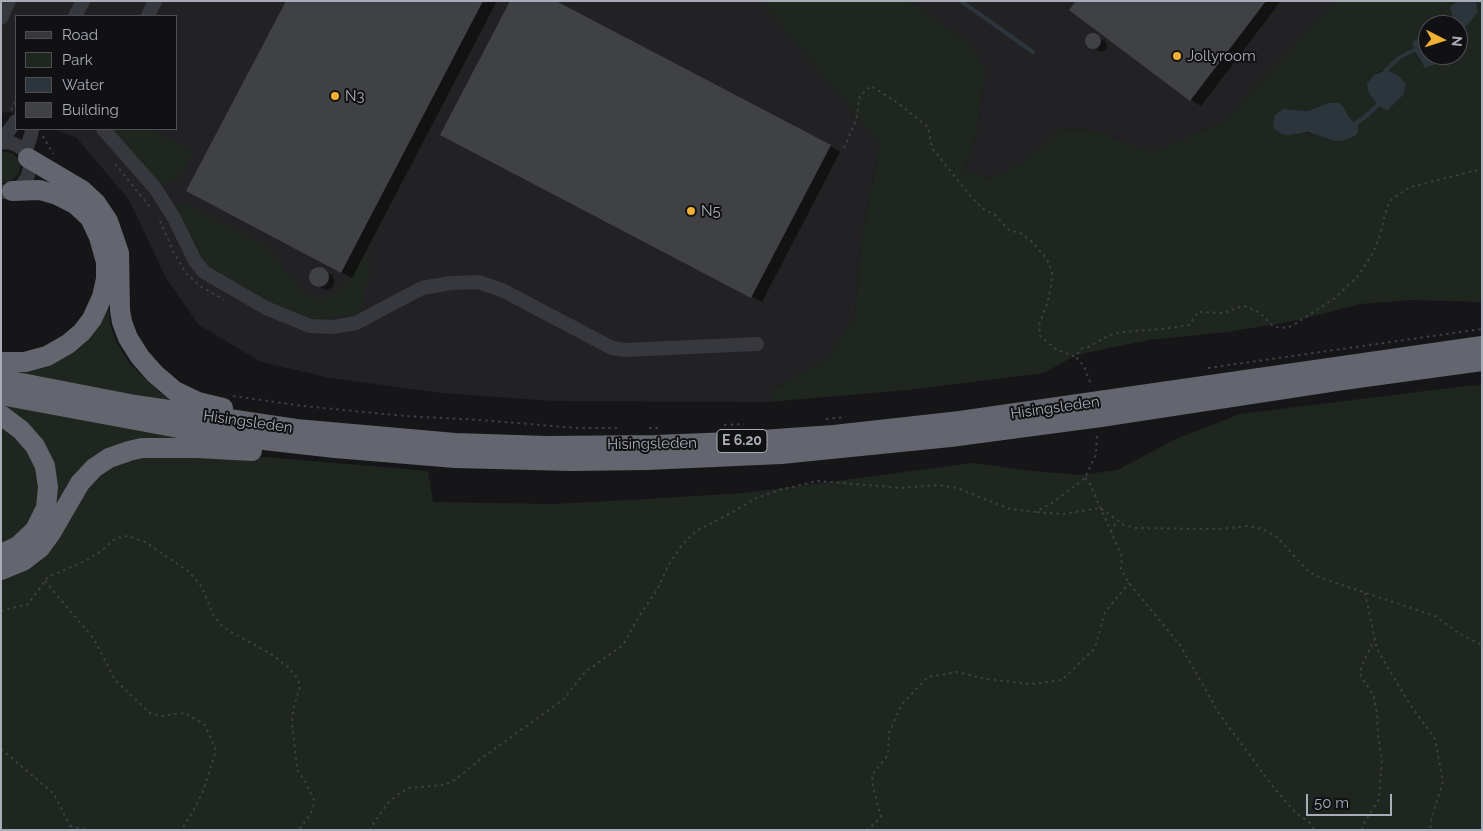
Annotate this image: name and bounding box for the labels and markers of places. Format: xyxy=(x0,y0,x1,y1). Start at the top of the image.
place label: Jollyroom xyxy=(1187,47,1256,65)
marker: Jollyroom xyxy=(1171,50,1183,62)
place label: N3 xyxy=(345,87,365,105)
marker: N3 xyxy=(329,90,341,102)
place label: N5 xyxy=(701,202,721,220)
marker: N5 xyxy=(685,205,697,217)

